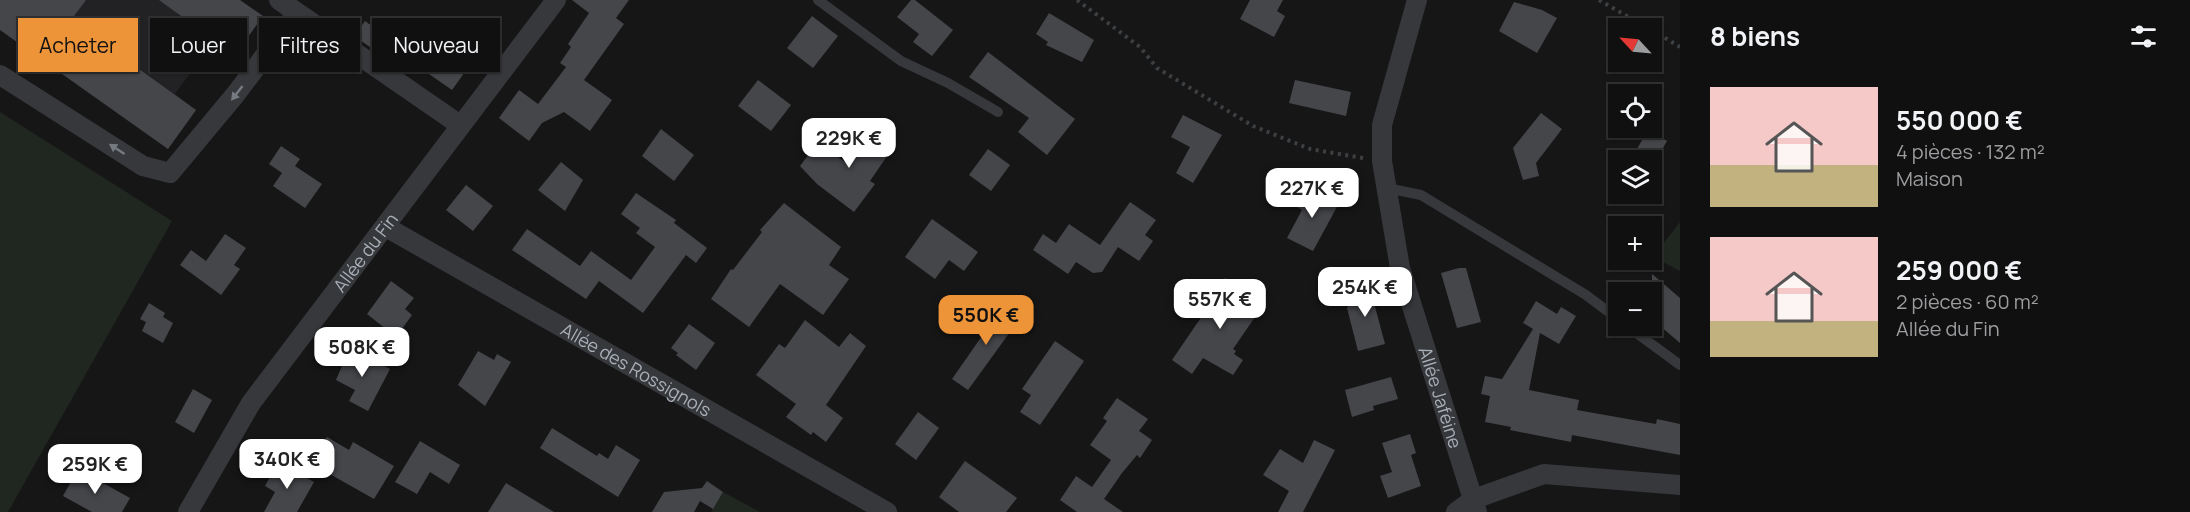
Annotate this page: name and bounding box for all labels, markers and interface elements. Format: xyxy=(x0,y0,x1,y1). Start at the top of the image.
chip: Acheter xyxy=(18,18,138,72)
chip: Louer xyxy=(150,18,247,72)
chip: Filtres xyxy=(259,18,360,72)
chip: Nouveau xyxy=(372,18,500,72)
north arrow xyxy=(1608,18,1662,72)
map controls xyxy=(1608,18,1662,336)
text: 8 biens xyxy=(1710,18,1800,54)
icon: filters xyxy=(2127,20,2160,53)
button: locate xyxy=(1608,84,1662,138)
one-way arrow xyxy=(230,85,243,101)
text: 550 000 € xyxy=(1896,102,2023,138)
icon: home xyxy=(1758,111,1830,183)
pin: 229K € xyxy=(800,118,898,169)
text: 229K € xyxy=(816,124,882,151)
text: 4 pièces · 132 m² xyxy=(1896,138,2045,165)
one-way arrow xyxy=(109,144,125,155)
button: layers xyxy=(1608,150,1662,204)
text: Maison xyxy=(1896,165,1963,192)
pin: 227K € xyxy=(1263,168,1361,219)
text: 227K € xyxy=(1280,174,1344,201)
street label: Allée du Fin xyxy=(327,208,403,297)
button: + xyxy=(1608,216,1662,270)
text: 259 000 € xyxy=(1896,252,2022,288)
icon: home xyxy=(1758,261,1830,333)
pin: 254K € xyxy=(1316,267,1414,318)
text: 254K € xyxy=(1332,273,1398,300)
pin: 557K € xyxy=(1171,279,1269,330)
button: − xyxy=(1608,282,1662,336)
text: 557K € xyxy=(1188,285,1252,312)
text: 2 pièces · 60 m² xyxy=(1896,288,2039,315)
pin: 550K € xyxy=(937,295,1035,346)
text: 550K € xyxy=(953,301,1019,328)
text: Allée du Fin xyxy=(1896,315,2000,342)
street label: Allée des Rossignols xyxy=(557,317,716,422)
pin: 508K € xyxy=(313,327,411,378)
text: 508K € xyxy=(328,333,396,360)
street label: Allée Jaféine xyxy=(1414,344,1468,451)
pin: 340K € xyxy=(238,439,336,490)
pin: 259K € xyxy=(46,444,144,495)
text: 340K € xyxy=(253,445,321,472)
text: 259K € xyxy=(62,450,128,477)

